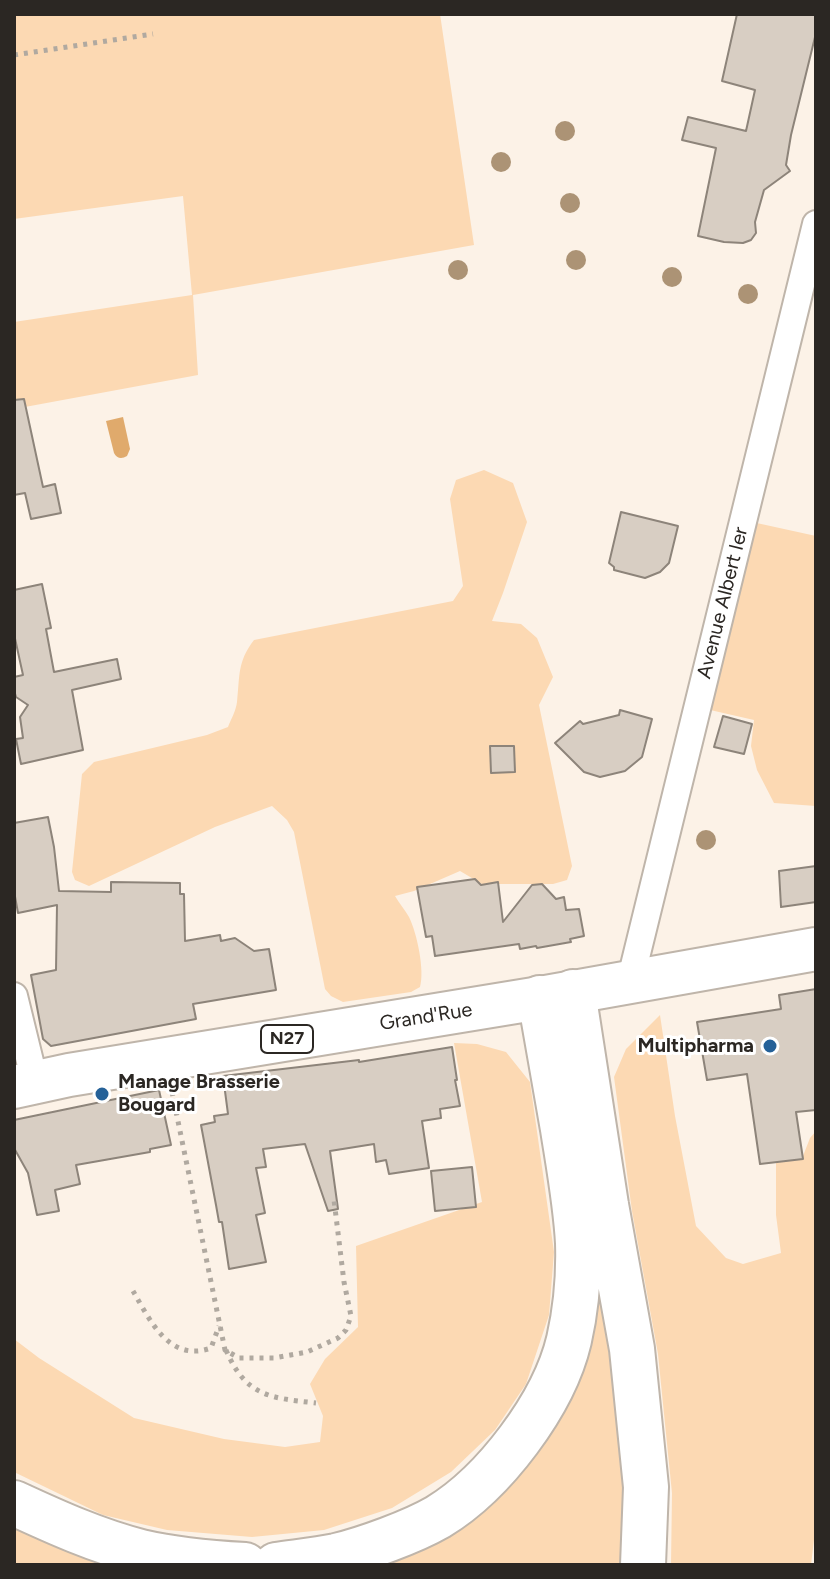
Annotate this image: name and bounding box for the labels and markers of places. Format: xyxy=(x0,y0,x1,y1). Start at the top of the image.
place label: Multipharma xyxy=(638,1034,754,1058)
marker: Multipharma xyxy=(761,1037,779,1055)
place label: Manage Brasserie Bougard xyxy=(118,1070,280,1117)
marker: Manage Brasserie Bougard xyxy=(93,1085,111,1103)

